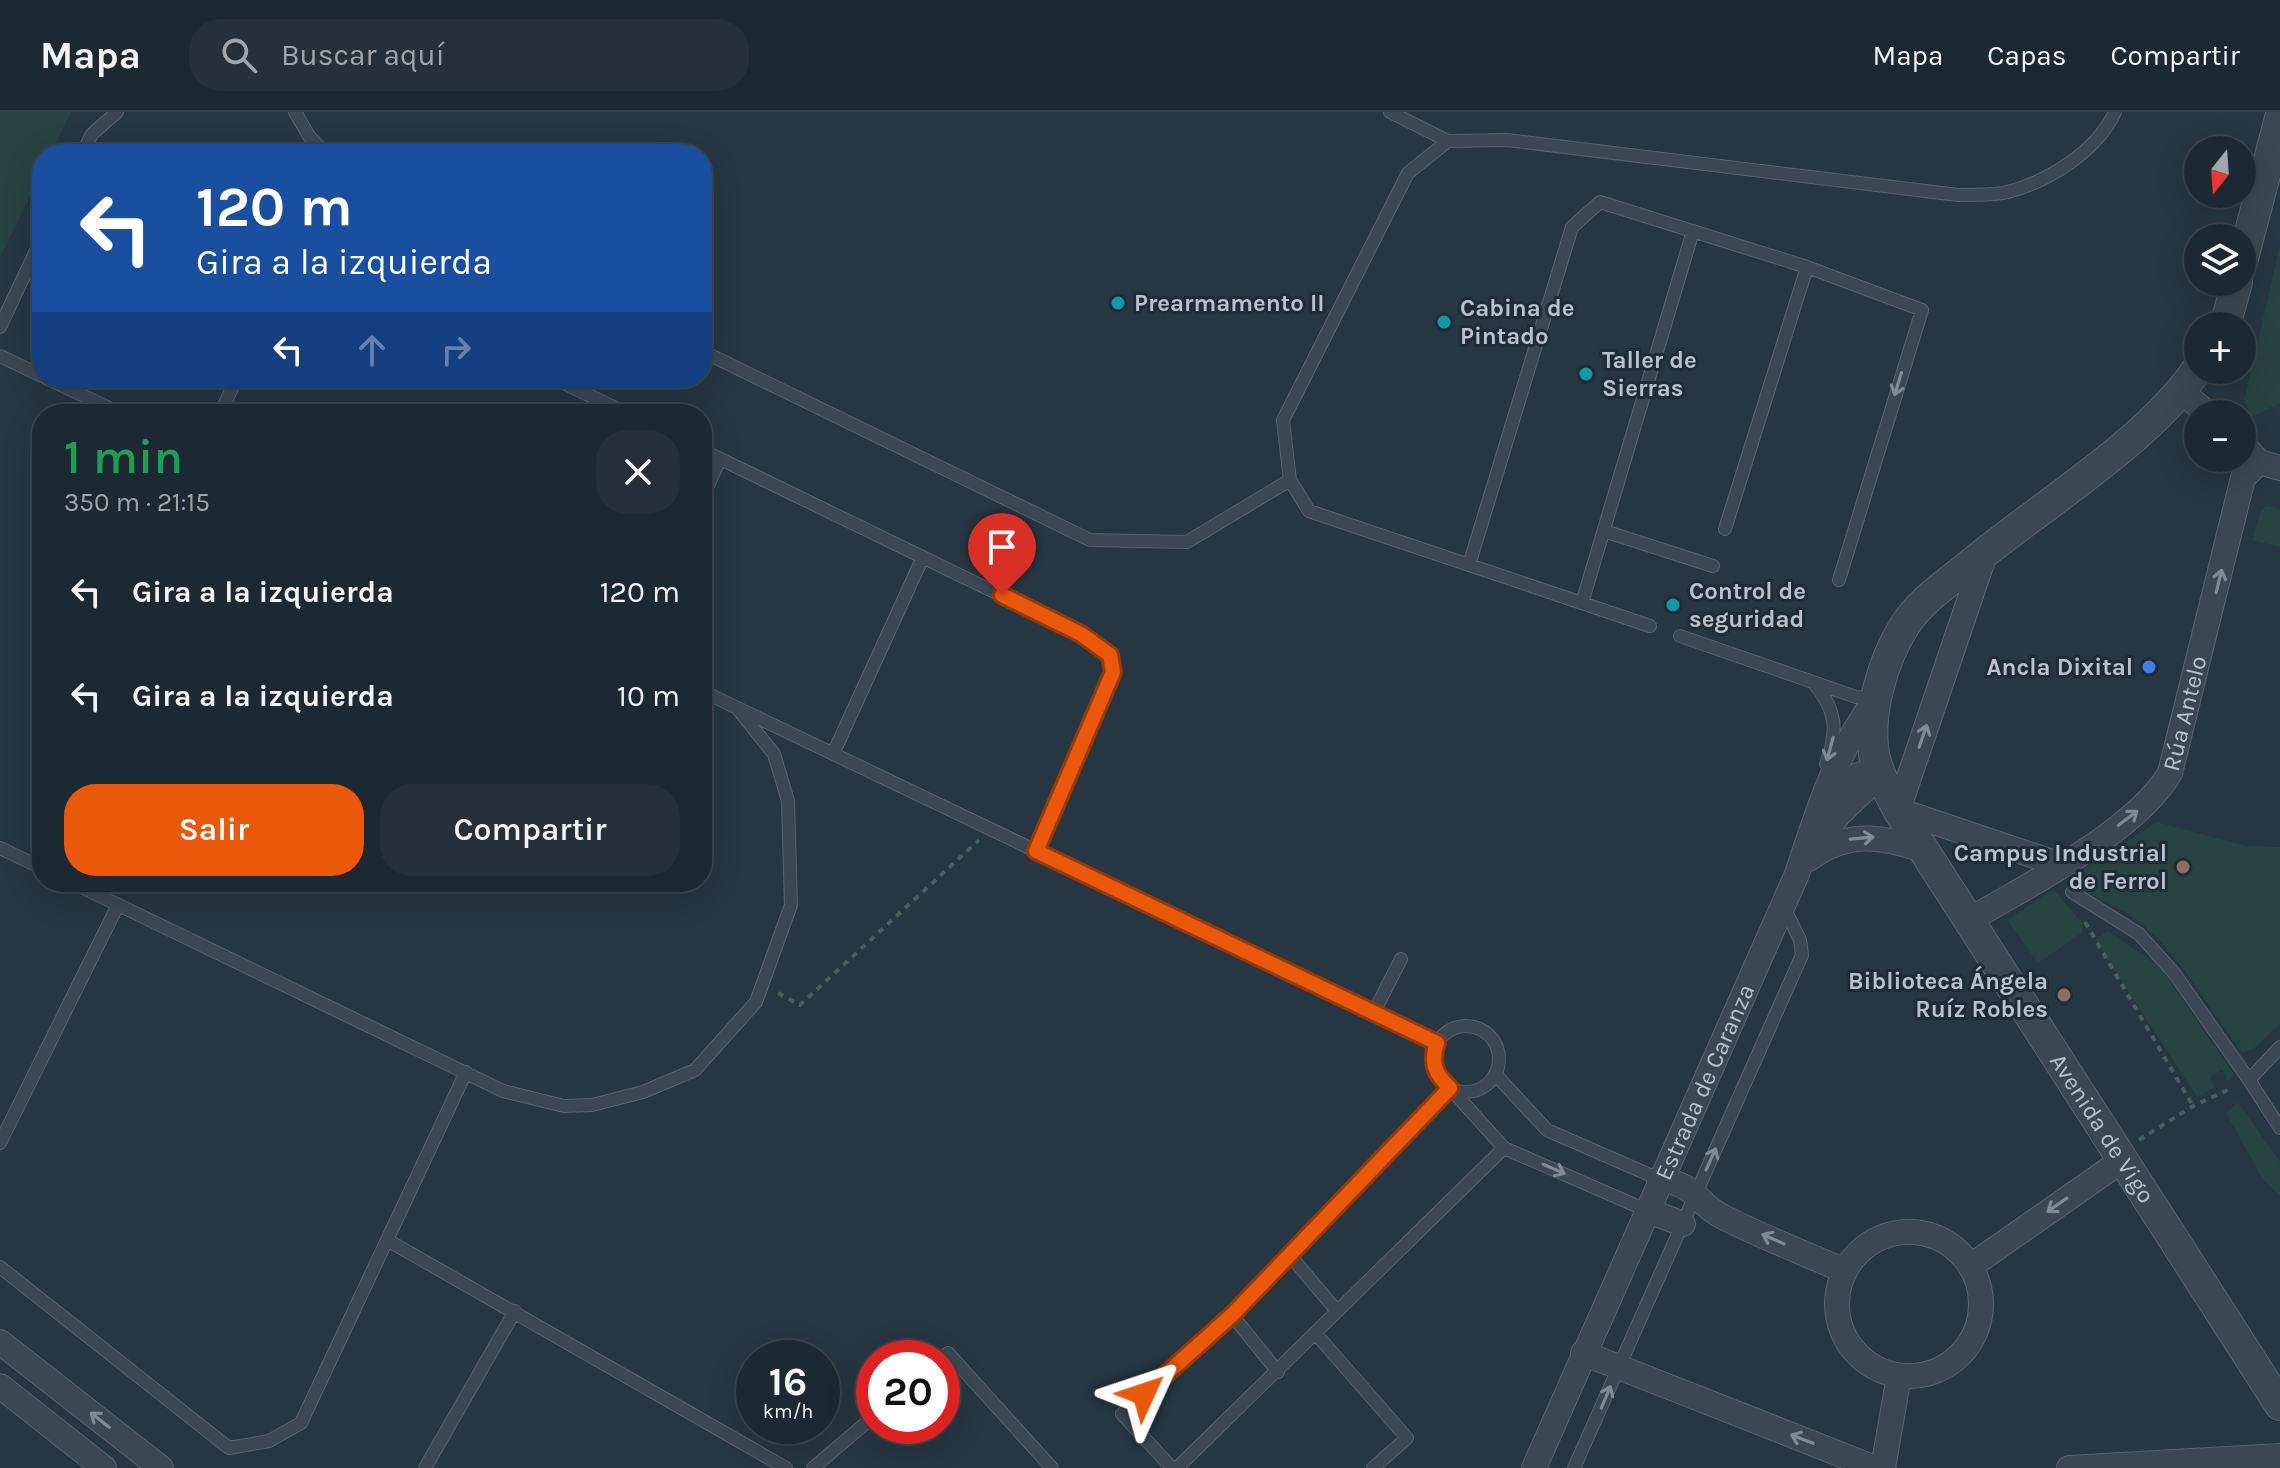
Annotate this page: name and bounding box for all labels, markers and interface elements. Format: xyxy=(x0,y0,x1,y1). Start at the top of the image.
search box xyxy=(189,19,749,91)
text: Mapa xyxy=(40,33,141,78)
icon: search xyxy=(217,33,261,77)
text: Buscar aquí xyxy=(281,37,445,73)
text: Mapa xyxy=(1872,39,1943,72)
text: Capas xyxy=(1987,39,2066,72)
text: Compartir xyxy=(2110,39,2240,72)
north arrow xyxy=(2184,136,2256,208)
map controls xyxy=(2184,136,2256,472)
text: 120 m xyxy=(196,174,353,239)
icon: left xyxy=(64,176,168,280)
button: layers xyxy=(2184,224,2256,296)
text: Gira a la izquierda xyxy=(196,241,492,283)
place label: Prearmamento II xyxy=(1134,289,1325,317)
marker: Prearmamento II xyxy=(1109,294,1127,312)
place label: Cabina de Pintado xyxy=(1460,294,1574,350)
button: + xyxy=(2184,312,2256,384)
marker: Cabina de Pintado xyxy=(1435,313,1453,331)
icon: left xyxy=(266,328,310,372)
icon: ahead xyxy=(350,328,394,372)
icon: right xyxy=(434,328,478,372)
place label: Taller de Sierras xyxy=(1602,346,1697,402)
marker: Taller de Sierras xyxy=(1577,365,1595,383)
one-way arrow xyxy=(1890,371,1905,397)
button: − xyxy=(2184,400,2256,472)
text: 1 min xyxy=(64,429,183,485)
button: close xyxy=(596,430,680,514)
text: 350 m · 21:15 xyxy=(64,487,210,518)
pin xyxy=(968,513,1036,595)
icon: arrive xyxy=(980,525,1024,569)
one-way arrow xyxy=(2212,569,2227,595)
icon: left xyxy=(64,570,108,614)
text: Gira a la izquierda xyxy=(132,574,394,610)
text: 120 m xyxy=(600,574,680,610)
place label: Control de seguridad xyxy=(1689,577,1806,633)
marker: Control de seguridad xyxy=(1664,596,1682,614)
place label: Ancla Dixital xyxy=(1987,653,2133,681)
street label: Rúa Antelo xyxy=(2157,653,2212,774)
marker: Ancla Dixital xyxy=(2140,658,2158,676)
icon: left xyxy=(64,674,108,718)
text: Gira a la izquierda xyxy=(132,678,394,714)
text: 10 m xyxy=(617,678,680,714)
one-way arrow xyxy=(1917,724,1932,749)
one-way arrow xyxy=(1821,736,1836,762)
button: Salir xyxy=(64,784,364,876)
button: Compartir xyxy=(380,784,680,876)
one-way arrow xyxy=(2117,810,2138,827)
one-way arrow xyxy=(1849,831,1875,846)
place label: Campus Industrial de Ferrol xyxy=(1954,839,2167,895)
marker: Campus Industrial de Ferrol xyxy=(2174,858,2192,876)
place label: Biblioteca Ángela Ruíz Robles xyxy=(1848,965,2048,1023)
street label: Estrada de Caranza xyxy=(1649,980,1760,1184)
marker: Biblioteca Ángela Ruíz Robles xyxy=(2055,986,2073,1004)
street label: Avenida de Vigo xyxy=(2044,1048,2161,1208)
one-way arrow xyxy=(1705,1147,1720,1172)
one-way arrow xyxy=(1541,1162,1565,1177)
one-way arrow xyxy=(2046,1197,2068,1213)
one-way arrow xyxy=(1762,1231,1786,1246)
speed limit sign: 20 xyxy=(856,1340,960,1444)
position arrow xyxy=(1102,1352,1186,1436)
text: 16 xyxy=(769,1358,807,1405)
one-way arrow xyxy=(1599,1385,1614,1409)
text: km/h xyxy=(763,1400,813,1423)
one-way arrow xyxy=(90,1411,111,1428)
one-way arrow xyxy=(1790,1431,1815,1446)

